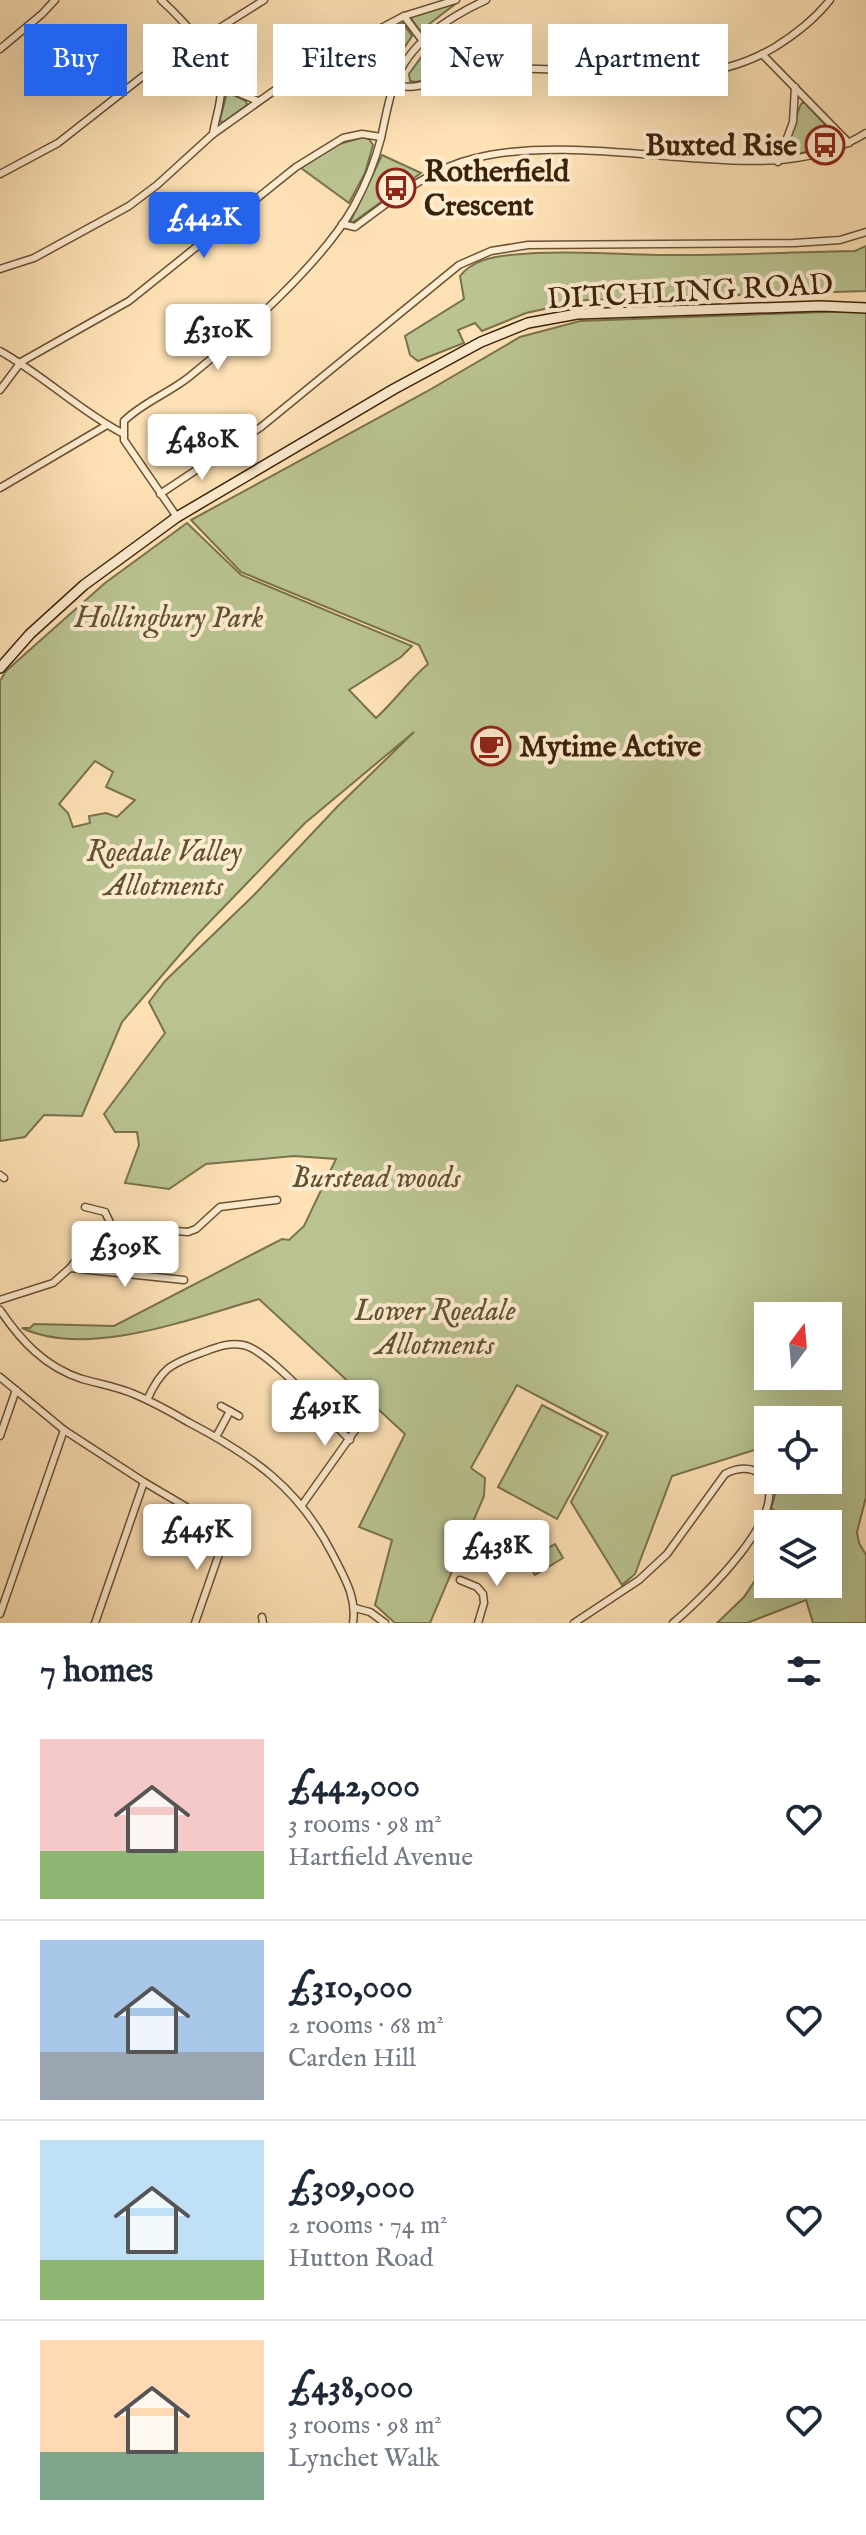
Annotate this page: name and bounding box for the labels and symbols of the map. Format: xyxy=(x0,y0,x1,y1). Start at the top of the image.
bus stop icon: Buxted Rise xyxy=(804,124,846,166)
place label: Buxted Rise xyxy=(645,128,797,166)
place label: Rotherfield Crescent xyxy=(424,154,570,226)
bus stop icon: Rotherfield Crescent xyxy=(375,167,417,209)
pin: £442K xyxy=(148,192,260,260)
street label: DITCHLING ROAD xyxy=(546,267,834,319)
pin: £310K xyxy=(162,304,274,372)
pin: £480K xyxy=(146,414,258,482)
park label: Hollingbury Park xyxy=(73,600,264,638)
cafe icon: Mytime Active xyxy=(470,725,512,767)
place label: Mytime Active xyxy=(519,729,701,767)
park label: Roedale Valley Allotments xyxy=(86,834,242,906)
park label: Burstead woods xyxy=(291,1160,461,1198)
pin: £309K xyxy=(69,1221,181,1289)
park label: Lower Roedale Allotments xyxy=(353,1293,516,1365)
north arrow xyxy=(754,1302,842,1390)
pin: £491K xyxy=(269,1380,381,1448)
pin: £445K xyxy=(141,1504,253,1572)
pin: £438K xyxy=(441,1520,553,1588)

